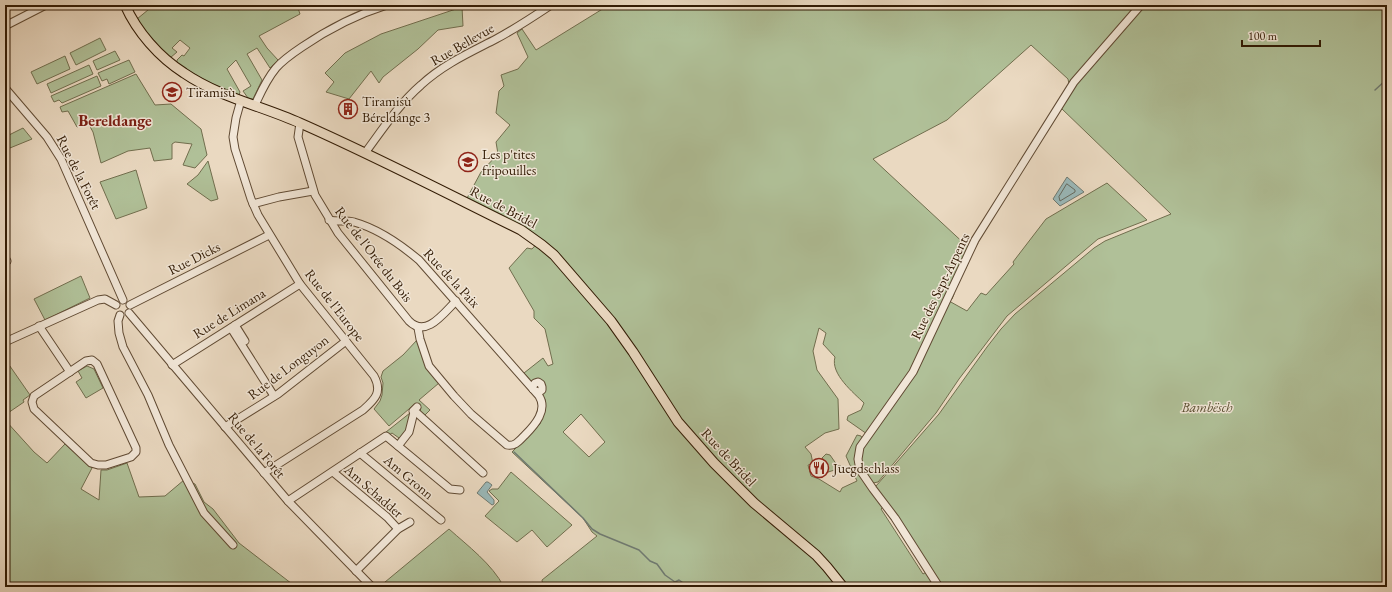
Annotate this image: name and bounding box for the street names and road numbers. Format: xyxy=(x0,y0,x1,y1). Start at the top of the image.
street label: Rue Bellevue xyxy=(427,18,497,69)
street label: Rue de la Forêt xyxy=(53,132,106,213)
street label: Rue de Bridel xyxy=(467,182,541,232)
street label: Rue de l'Orée du Bois xyxy=(331,203,417,306)
street label: Rue des Sept-Arpents xyxy=(906,229,974,342)
street label: Rue Dicks xyxy=(165,237,224,279)
street label: Rue de la Paix xyxy=(420,245,484,311)
street label: Rue de l'Europe xyxy=(301,265,369,345)
street label: Rue de Limana xyxy=(189,283,269,342)
street label: Rue de Longuyon xyxy=(244,330,333,403)
street label: Rue de la Forêt xyxy=(224,408,290,482)
street label: Rue de Bridel xyxy=(697,424,761,490)
street label: Am Gronn xyxy=(379,450,438,504)
street label: Am Schadder xyxy=(340,460,408,522)

